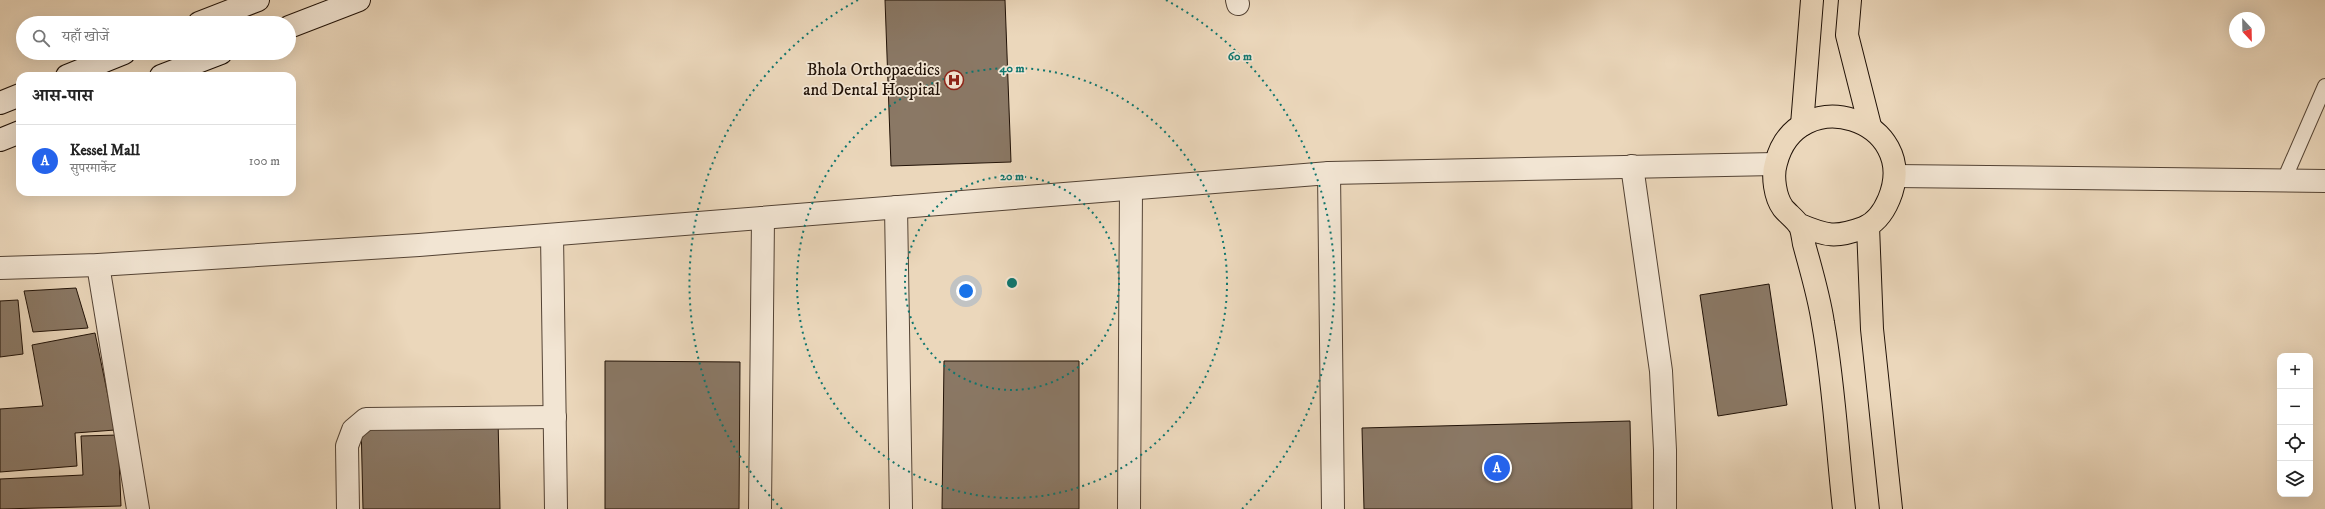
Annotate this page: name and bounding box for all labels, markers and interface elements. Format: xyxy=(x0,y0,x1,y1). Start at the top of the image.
north arrow xyxy=(2229,12,2265,48)
search box xyxy=(16,16,296,60)
icon: search xyxy=(30,27,52,49)
text: यहाँ खोजें xyxy=(62,27,109,46)
text: 60 m xyxy=(1228,49,1252,64)
place label: Bhola Orthopaedics and Dental Hospital xyxy=(803,59,940,101)
text: 40 m xyxy=(999,61,1024,76)
hospital icon: Bhola Orthopaedics and Dental Hospital xyxy=(943,69,965,91)
text: आस-पास xyxy=(32,85,93,107)
text: Kessel Mall xyxy=(70,141,140,160)
text: A xyxy=(41,153,49,169)
text: 100 m xyxy=(249,153,280,169)
text: सुपरमार्केट xyxy=(70,160,116,176)
text: 20 m xyxy=(1000,169,1024,184)
centre of rings xyxy=(1005,276,1019,290)
your location xyxy=(956,281,976,301)
map controls xyxy=(2277,353,2313,497)
button: + xyxy=(2277,353,2313,389)
button: − xyxy=(2277,389,2313,425)
button: locate xyxy=(2277,425,2313,461)
pin: A xyxy=(1484,453,1510,483)
button: layers xyxy=(2277,461,2313,497)

